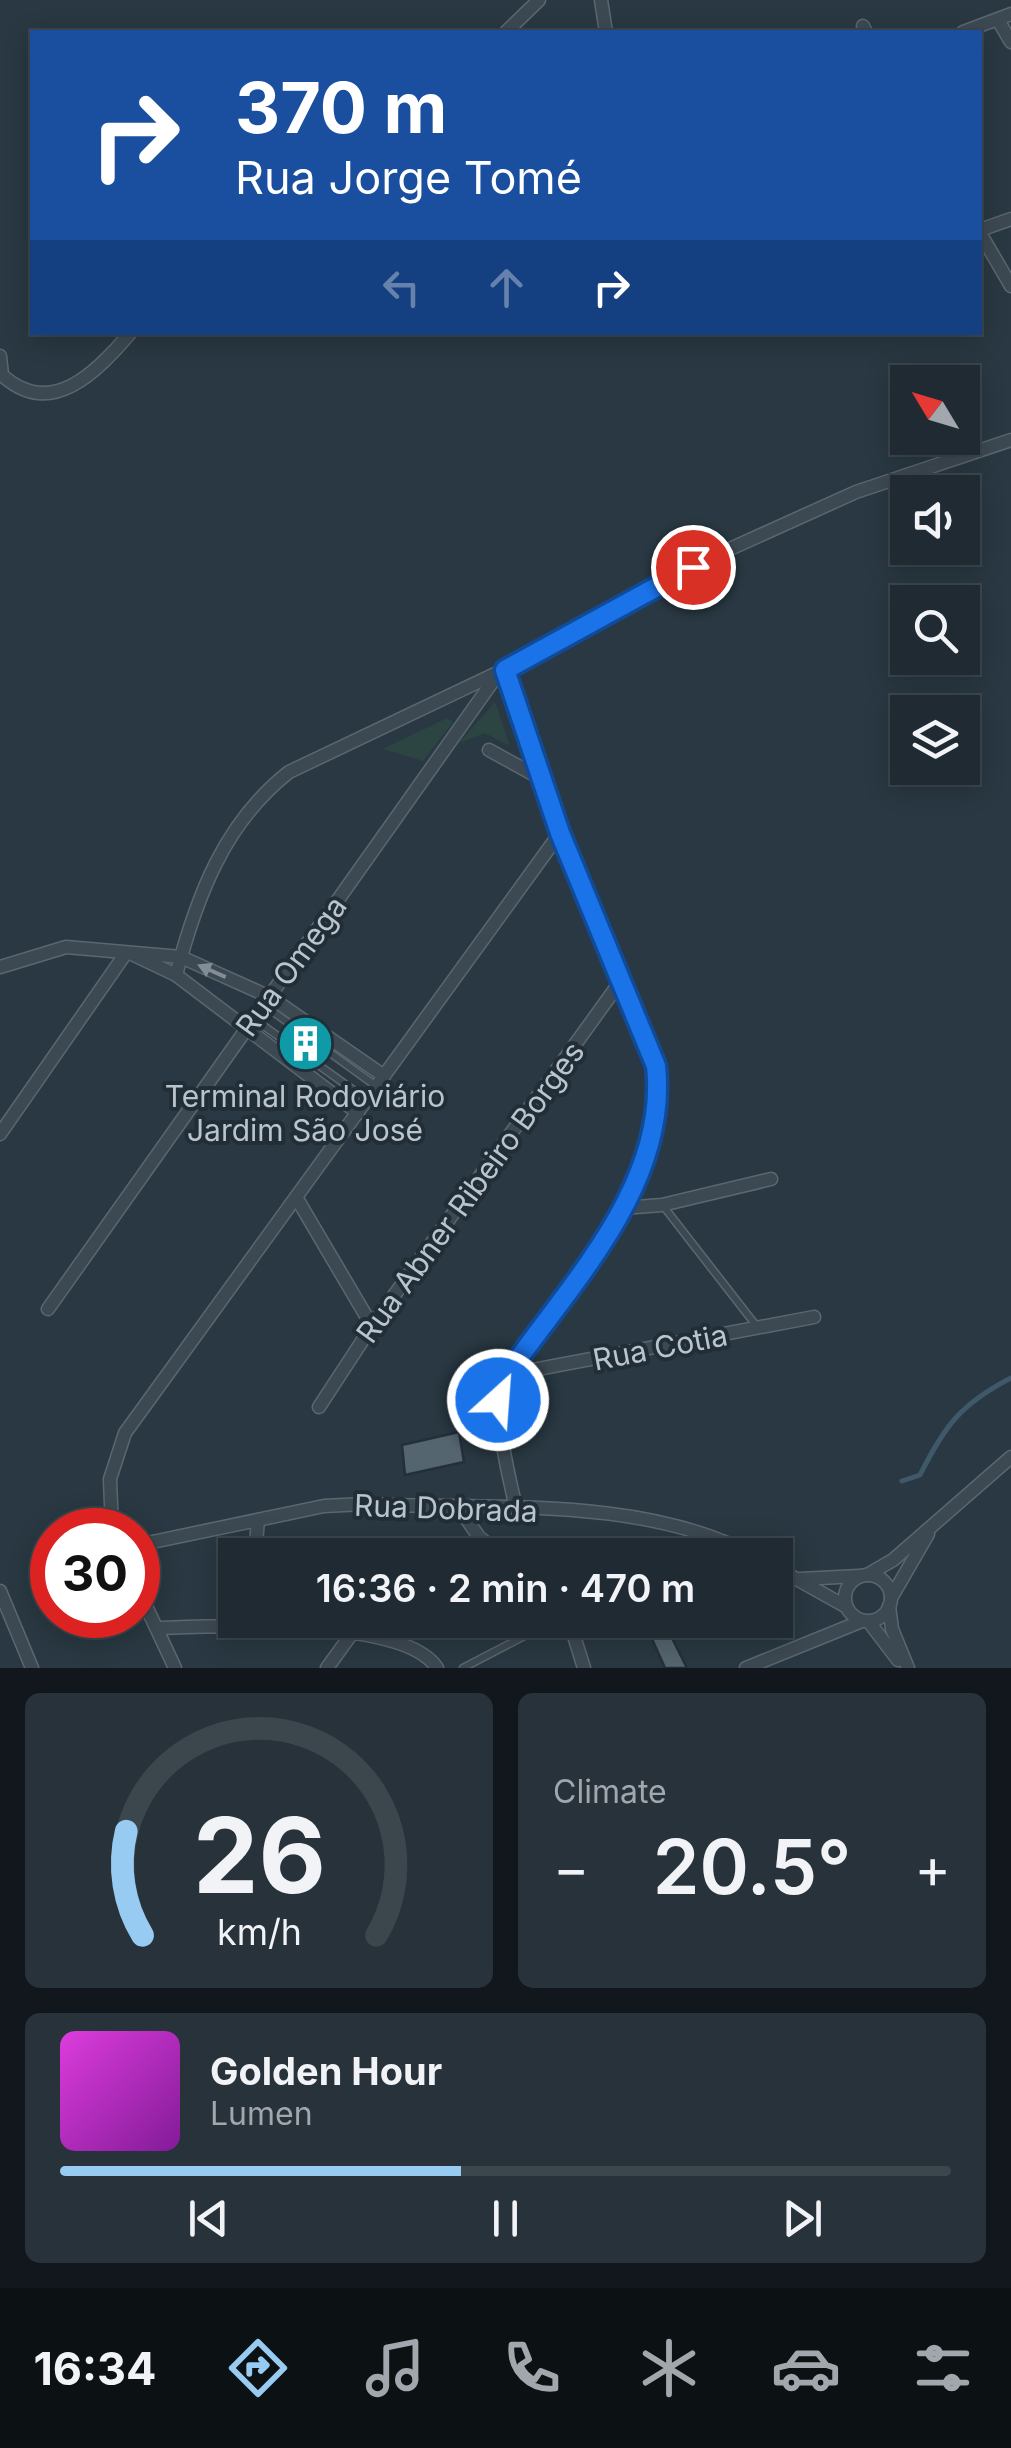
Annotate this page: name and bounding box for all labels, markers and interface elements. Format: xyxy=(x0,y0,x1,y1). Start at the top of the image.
text: 370 m xyxy=(235,65,447,150)
icon: right xyxy=(70,70,200,200)
text: Rua Jorge Tomé xyxy=(235,150,582,205)
icon: left xyxy=(374,260,429,315)
icon: ahead xyxy=(479,260,534,315)
icon: right xyxy=(584,260,639,315)
north arrow xyxy=(890,365,980,455)
map controls xyxy=(890,365,980,785)
button: sound xyxy=(890,475,980,565)
pin xyxy=(651,525,736,610)
icon: arrive xyxy=(666,540,721,595)
button: search xyxy=(890,585,980,675)
button: layers xyxy=(890,695,980,785)
street label: Rua Omega xyxy=(228,889,354,1043)
one-way arrow xyxy=(197,963,227,979)
building icon: Terminal Rodoviário Jardim São José xyxy=(275,1013,335,1073)
street label: Rua Abner Ribeiro Borges xyxy=(349,1034,591,1350)
place label: Terminal Rodoviário Jardim São José xyxy=(165,1078,445,1148)
street label: Rua Cotia xyxy=(590,1316,730,1378)
position arrow xyxy=(446,1348,550,1452)
street label: Rua Dobrada xyxy=(354,1487,538,1529)
speed limit sign: 30 xyxy=(30,1508,160,1638)
text: 16:36 · 2 min · 470 m xyxy=(316,1565,695,1611)
text: Climate xyxy=(553,1772,667,1811)
text: 26 xyxy=(192,1792,326,1918)
text: 20.5° xyxy=(653,1821,851,1912)
text: − xyxy=(553,1835,589,1901)
text: + xyxy=(915,1835,951,1901)
text: km/h xyxy=(217,1910,301,1954)
text: Golden Hour xyxy=(210,2048,442,2094)
text: Lumen xyxy=(210,2094,313,2133)
icon: previous xyxy=(181,2191,236,2246)
icon: pause xyxy=(478,2191,533,2246)
icon: next xyxy=(775,2191,830,2246)
icon: directions xyxy=(223,2333,293,2403)
icon: music xyxy=(360,2333,430,2403)
icon: phone xyxy=(497,2333,567,2403)
icon: climate xyxy=(634,2333,704,2403)
icon: car xyxy=(771,2333,841,2403)
icon: filters xyxy=(908,2333,978,2403)
text: 16:34 xyxy=(33,2341,157,2396)

